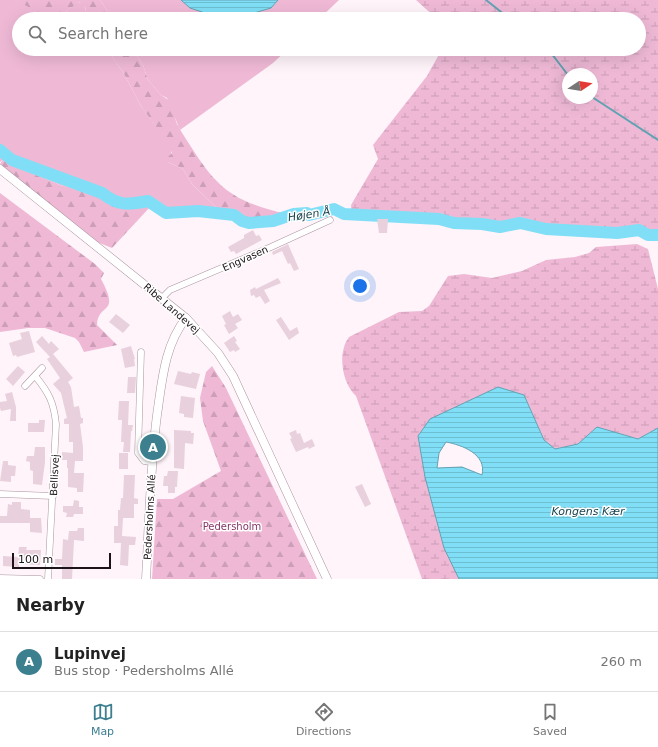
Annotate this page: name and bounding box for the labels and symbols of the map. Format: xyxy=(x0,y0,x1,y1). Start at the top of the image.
north arrow xyxy=(562,68,598,104)
water label: Højen Å xyxy=(287,205,331,224)
street label: Engvasen xyxy=(221,244,270,273)
your location xyxy=(350,276,370,296)
street label: Ribe Landevej xyxy=(141,281,202,336)
pin: A xyxy=(140,432,166,462)
street label: Bellisvej xyxy=(48,454,61,496)
street label: Pedersholms Allé xyxy=(142,474,157,560)
water label: Kongens Kær xyxy=(552,505,626,518)
park label: Pedersholm xyxy=(203,521,261,532)
scale bar xyxy=(12,551,111,570)

